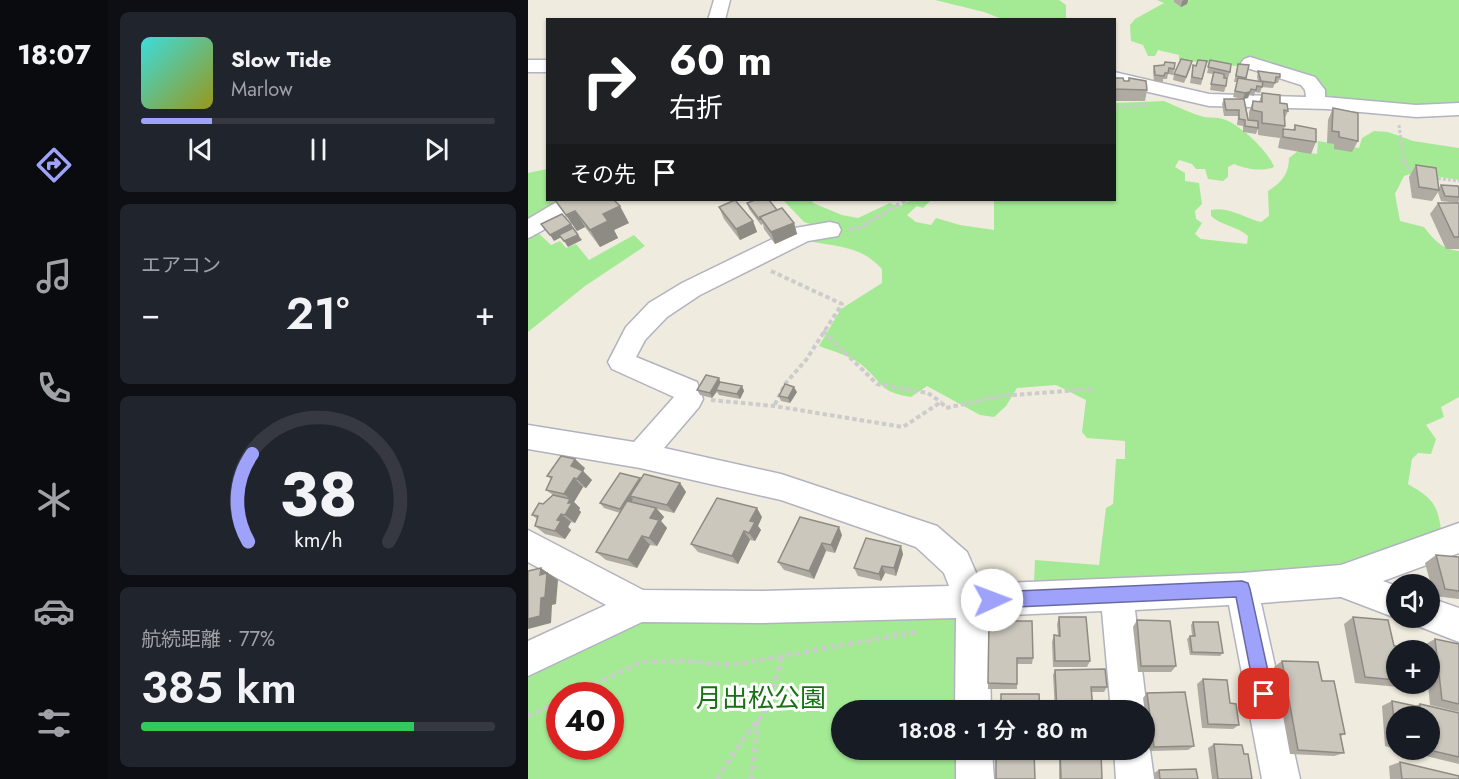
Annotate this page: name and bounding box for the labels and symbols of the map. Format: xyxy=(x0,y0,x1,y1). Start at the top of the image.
position arrow xyxy=(960,568,1024,632)
pin xyxy=(1238,668,1289,719)
park label: 月出松公園 xyxy=(696,679,826,717)
speed limit sign: 40 xyxy=(546,682,624,760)

